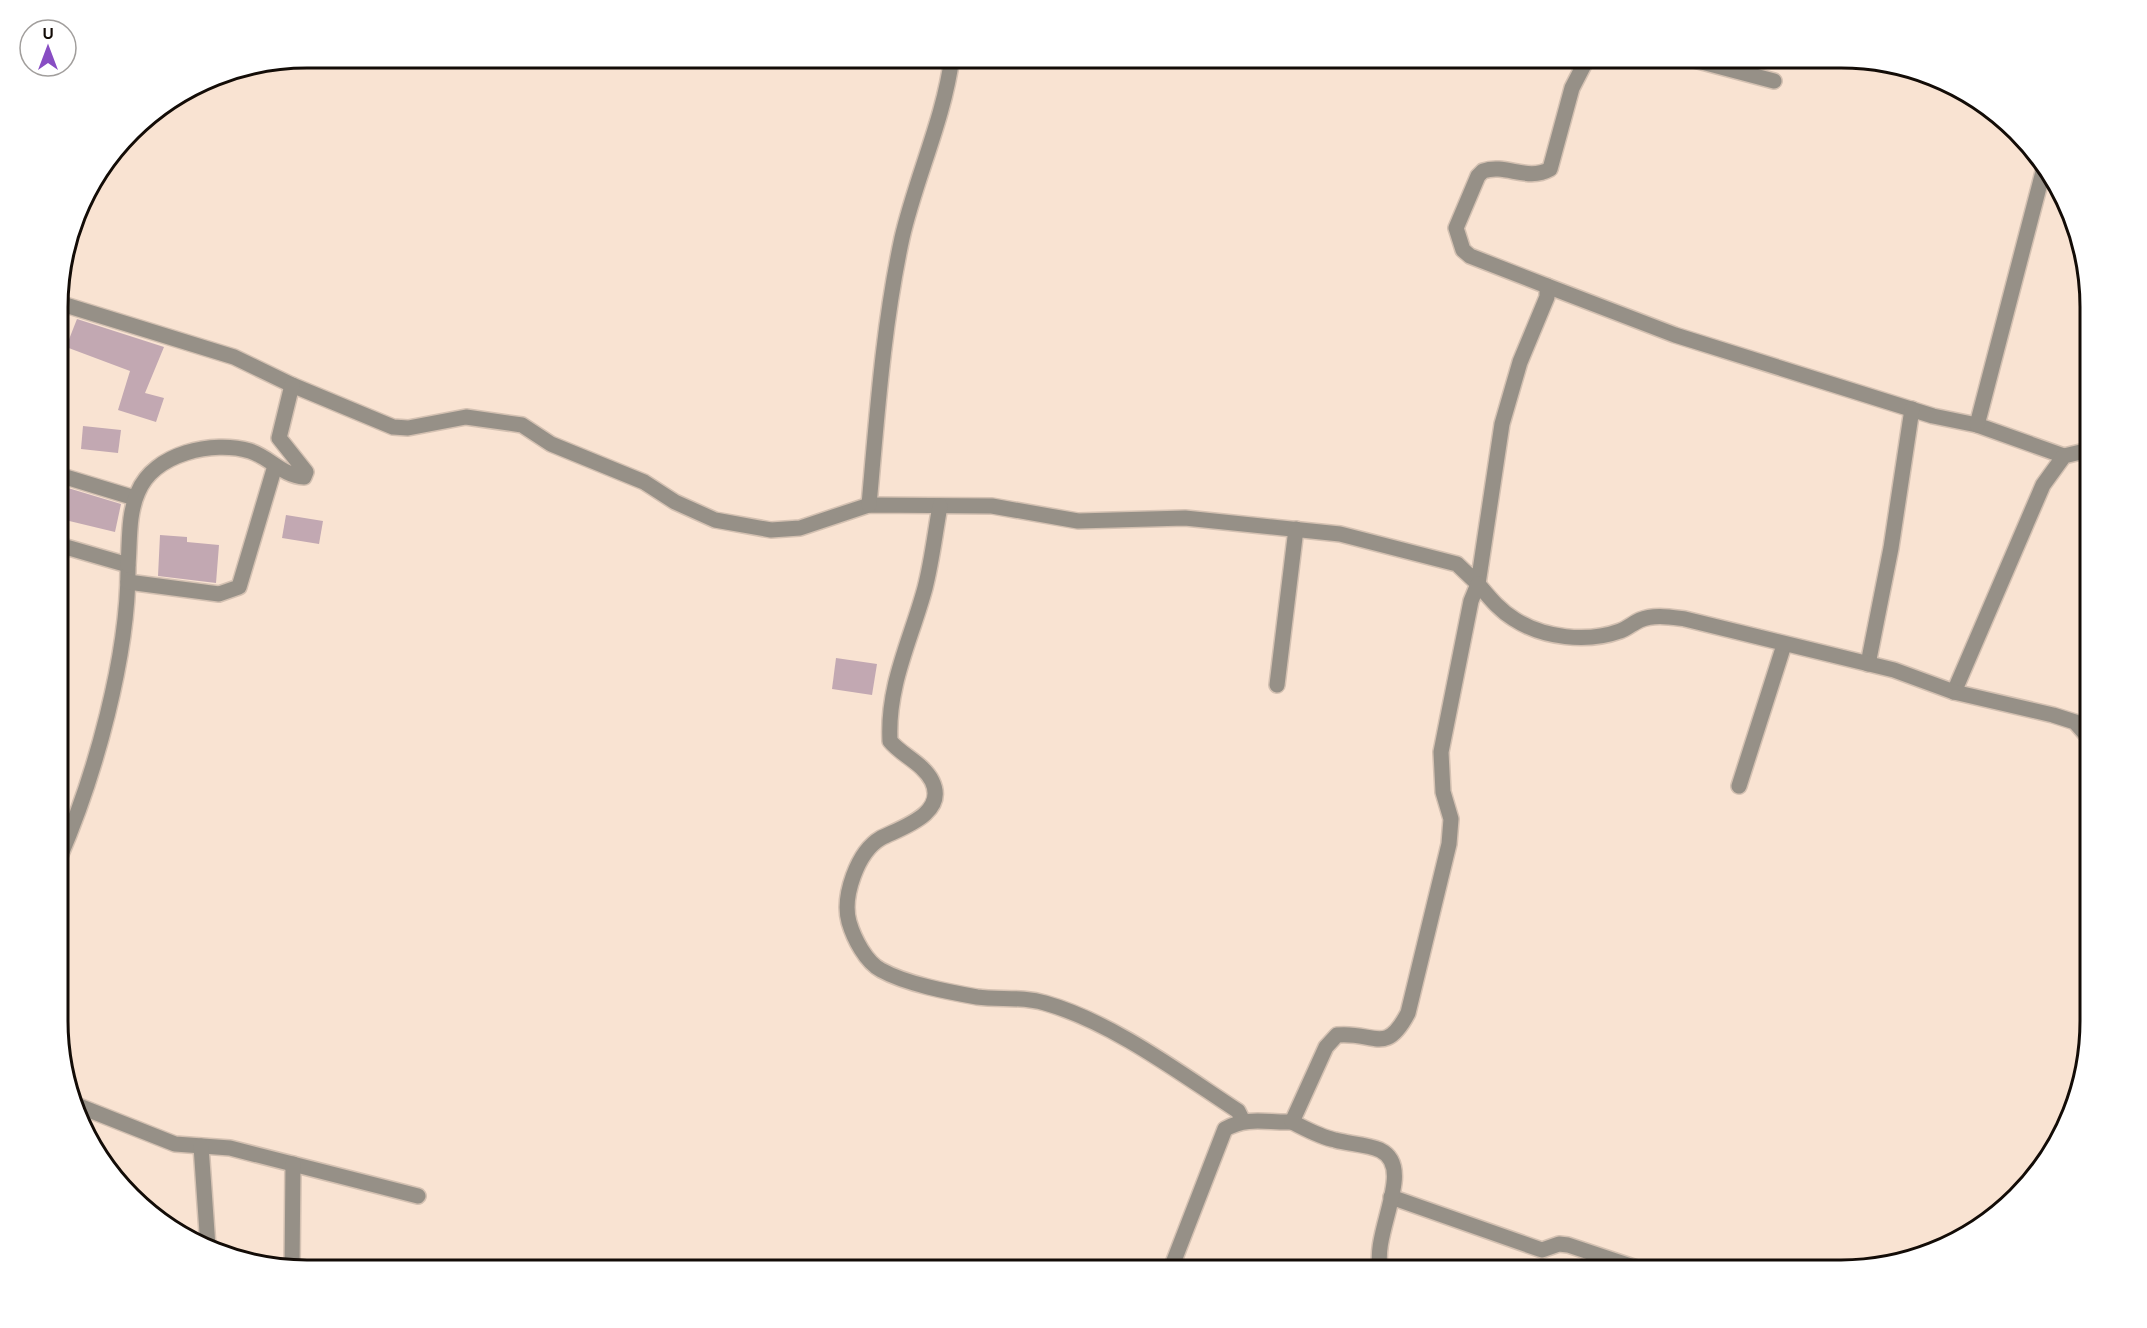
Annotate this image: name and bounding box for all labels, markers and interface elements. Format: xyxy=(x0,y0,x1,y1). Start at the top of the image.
north arrow xyxy=(18,18,78,78)
text: U xyxy=(42,24,54,43)

